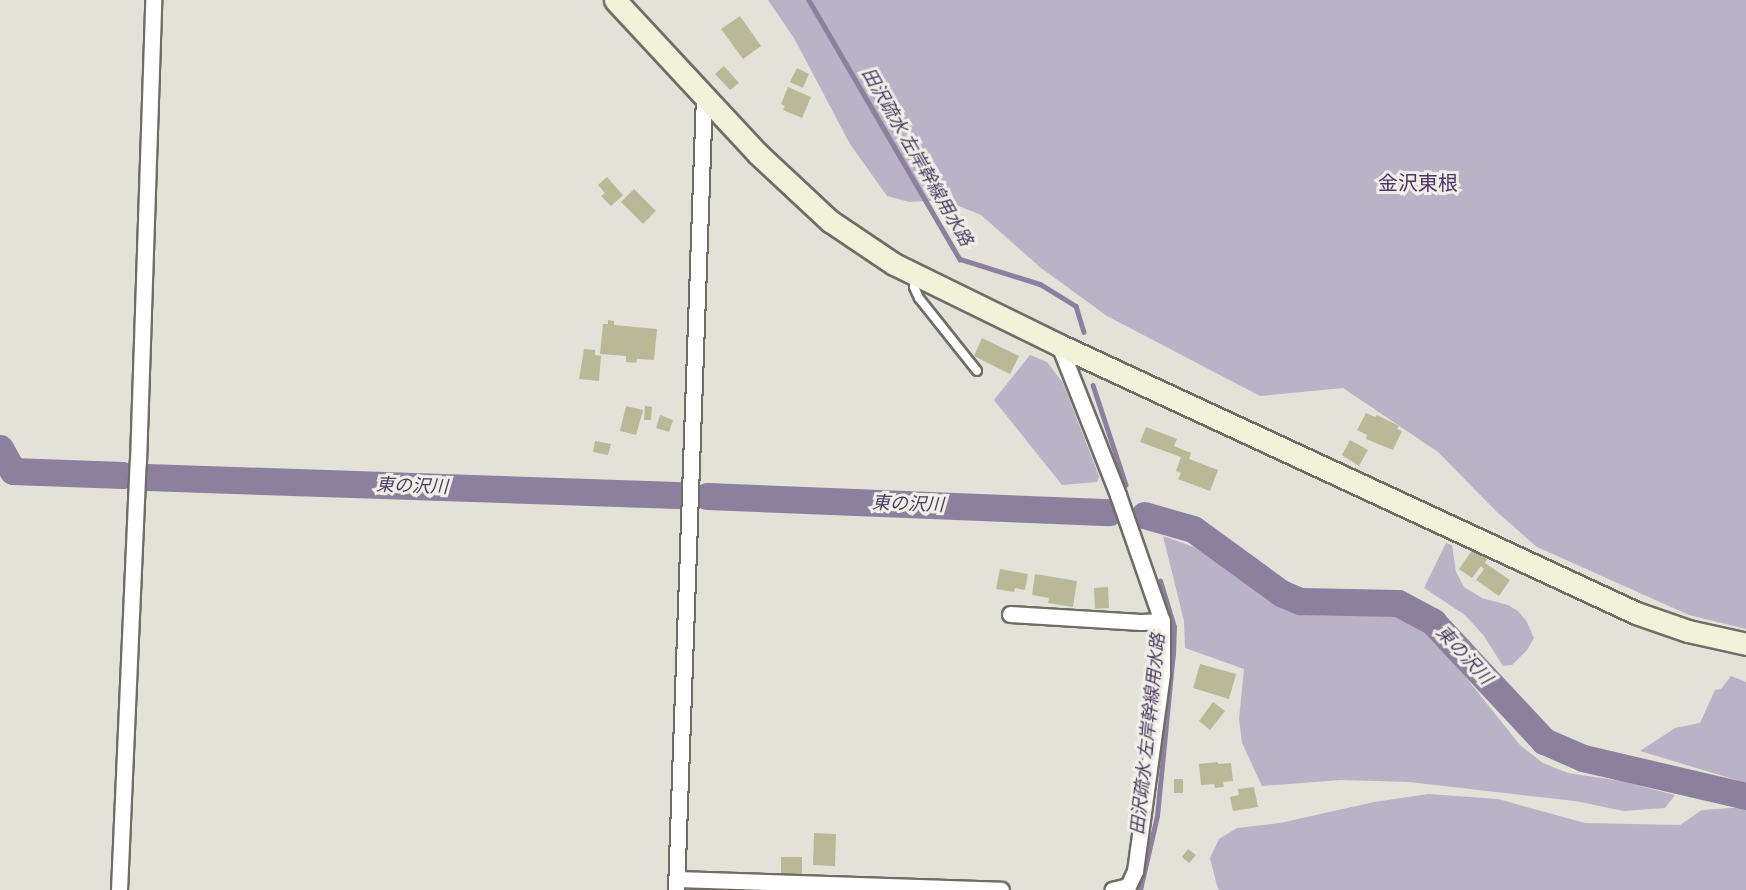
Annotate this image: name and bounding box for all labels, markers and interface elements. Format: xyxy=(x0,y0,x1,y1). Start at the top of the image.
water label: 田沢疏水 左岸幹線用水路 xyxy=(857,64,977,250)
district label: 金沢東根 xyxy=(1378,171,1458,195)
water label: 東の沢川 xyxy=(376,474,448,498)
water label: 東の沢川 xyxy=(872,492,944,516)
water label: 東の沢川 xyxy=(1432,621,1496,689)
water label: 田沢疏水 左岸幹線用水路 xyxy=(1127,632,1169,836)

